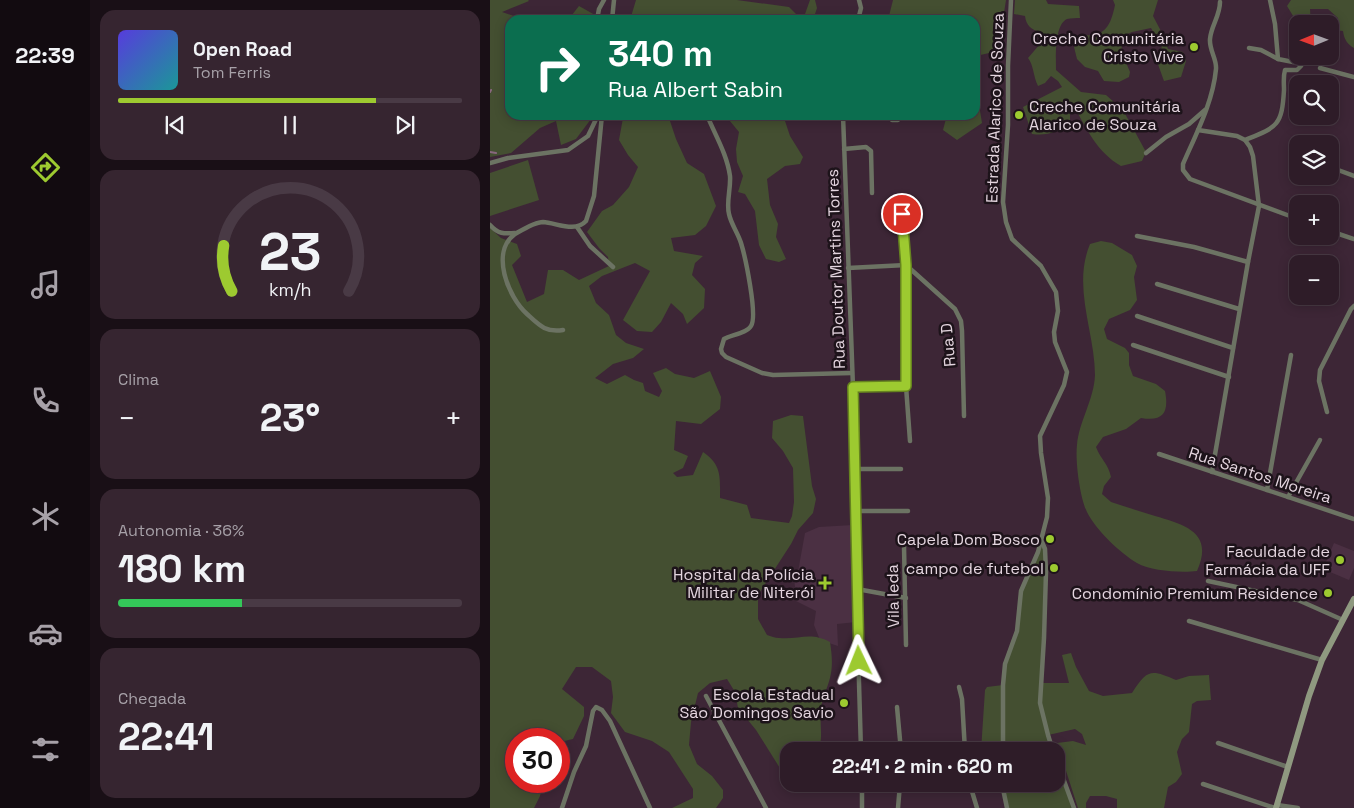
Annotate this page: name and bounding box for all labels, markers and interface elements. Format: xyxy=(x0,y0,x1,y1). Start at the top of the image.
street label: Estrada Alarico de Souza xyxy=(981,13,1009,203)
north arrow xyxy=(1289,15,1339,65)
map controls xyxy=(1289,15,1339,305)
place label: Creche Comunitária Cristo Vive xyxy=(1033,28,1184,67)
text: 340 m xyxy=(608,32,713,76)
icon: right xyxy=(525,35,590,100)
text: Open Road xyxy=(193,37,292,62)
text: 22:39 xyxy=(15,41,75,69)
marker: Creche Comunitária Cristo Vive xyxy=(1188,41,1200,53)
text: Tom Ferris xyxy=(193,62,271,83)
text: Rua Albert Sabin xyxy=(608,75,783,103)
button: search xyxy=(1289,75,1339,125)
place label: Creche Comunitária Alarico de Souza xyxy=(1029,96,1180,135)
marker: Creche Comunitária Alarico de Souza xyxy=(1013,109,1025,121)
icon: previous xyxy=(161,111,189,139)
icon: pause xyxy=(276,111,304,139)
icon: next xyxy=(391,111,419,139)
button: layers xyxy=(1289,135,1339,185)
icon: directions xyxy=(28,150,63,185)
street label: Rua Doutor Martins Torres xyxy=(822,169,850,369)
pin xyxy=(881,193,923,235)
button: + xyxy=(1289,195,1339,245)
icon: arrive xyxy=(888,200,916,228)
text: 23 xyxy=(259,219,321,285)
button: − xyxy=(1289,255,1339,305)
icon: music xyxy=(28,267,63,302)
text: km/h xyxy=(269,278,311,301)
street label: Rua D xyxy=(936,322,960,368)
text: Clima xyxy=(118,369,159,390)
icon: phone xyxy=(28,383,63,418)
text: 23° xyxy=(260,394,320,442)
text: − xyxy=(118,400,135,436)
text: + xyxy=(445,400,462,436)
street label: Rua Santos Moreira xyxy=(1186,442,1334,508)
icon: climate xyxy=(28,499,63,534)
text: Autonomia · 36% xyxy=(118,520,244,541)
place label: Capela Dom Bosco xyxy=(897,529,1040,550)
marker: Capela Dom Bosco xyxy=(1044,533,1056,545)
place label: Faculdade de Farmácia da UFF xyxy=(1205,541,1330,580)
text: 180 km xyxy=(118,545,246,593)
marker: Faculdade de Farmácia da UFF xyxy=(1334,554,1346,566)
place label: campo de futebol xyxy=(906,558,1044,579)
marker: campo de futebol xyxy=(1048,562,1060,574)
place label: Hospital da Polícia Militar de Niterói xyxy=(673,564,814,603)
street label: Vila Ieda xyxy=(882,564,904,628)
marker: Hospital da Polícia Militar de Niterói xyxy=(818,576,832,590)
place label: Condomínio Premium Residence xyxy=(1072,583,1318,604)
marker: Condomínio Premium Residence xyxy=(1322,587,1334,599)
icon: car xyxy=(28,616,63,651)
position arrow xyxy=(832,634,884,686)
place label: Escola Estadual São Domingos Savio xyxy=(680,684,834,723)
text: Chegada xyxy=(118,688,186,709)
marker: Escola Estadual São Domingos Savio xyxy=(838,697,850,709)
text: 22:41 xyxy=(118,713,214,761)
speed limit sign: 30 xyxy=(505,728,570,793)
icon: filters xyxy=(28,732,63,767)
text: 22:41 · 2 min · 620 m xyxy=(832,754,1013,779)

